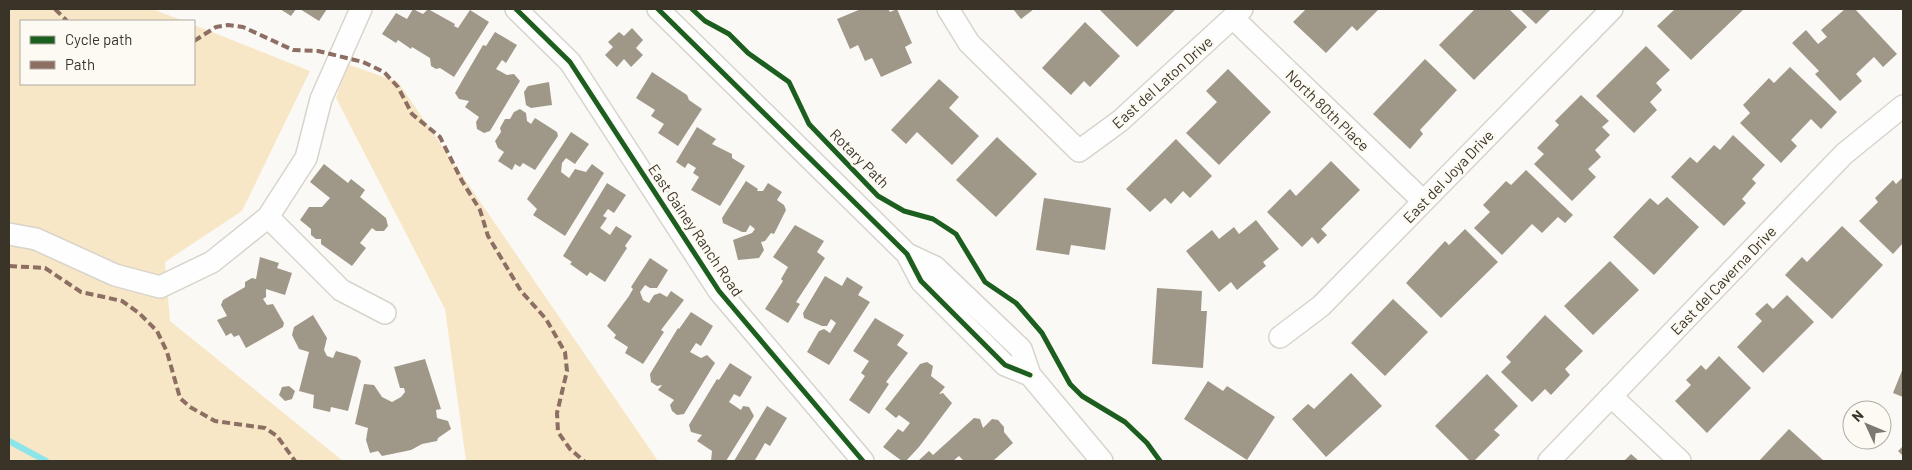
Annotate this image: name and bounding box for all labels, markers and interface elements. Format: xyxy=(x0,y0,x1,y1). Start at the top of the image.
legend xyxy=(20,20,195,85)
text: Cycle path xyxy=(65,30,132,48)
street label: East del Laton Drive xyxy=(1108,32,1216,132)
text: Path xyxy=(65,55,95,73)
street label: North 80th Place xyxy=(1282,66,1374,154)
street label: Rotary Path xyxy=(827,125,893,191)
street label: East del Joya Drive xyxy=(1399,126,1497,226)
street label: East Gainey Ranch Road xyxy=(645,160,747,300)
street label: East del Caverna Drive xyxy=(1666,222,1780,338)
north arrow xyxy=(1842,400,1892,450)
text: N xyxy=(1848,406,1867,425)

